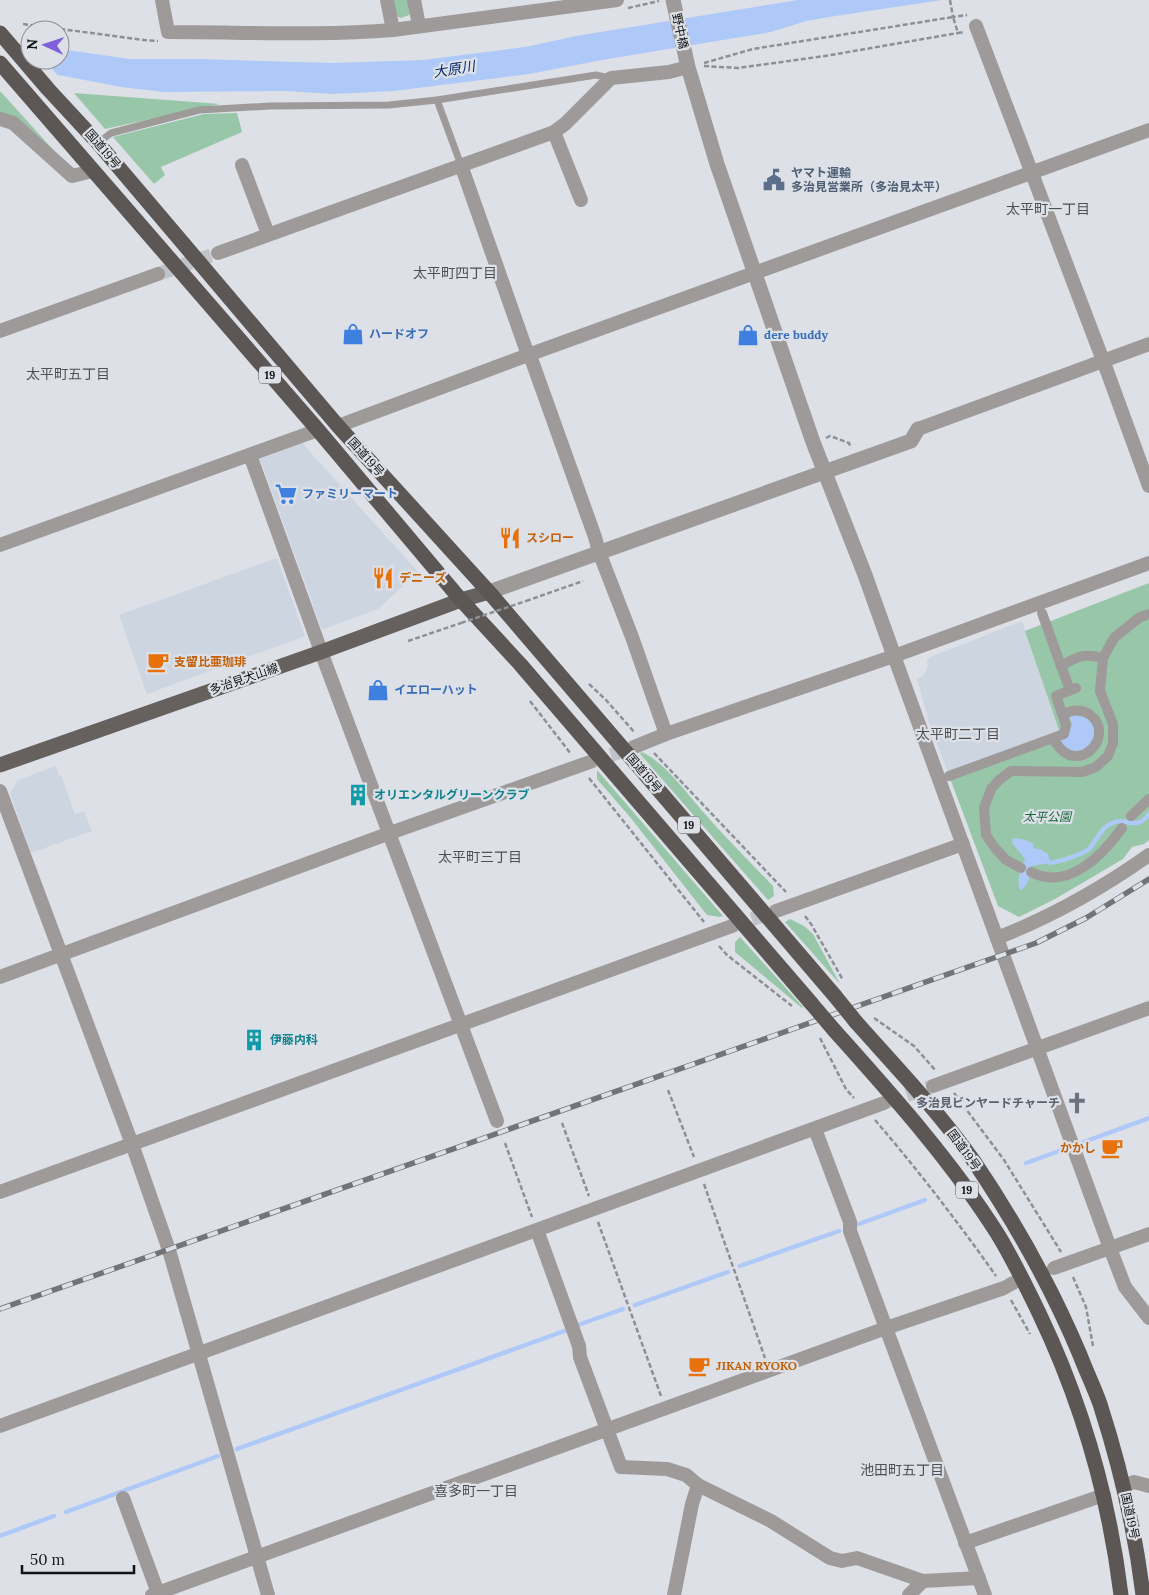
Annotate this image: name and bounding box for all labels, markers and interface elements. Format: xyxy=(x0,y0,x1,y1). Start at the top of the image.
street label: 野中橋 xyxy=(669,12,692,50)
north arrow xyxy=(20,20,70,70)
text: N xyxy=(23,38,41,50)
water label: 大原川 xyxy=(432,57,478,81)
street label: 国道19号 xyxy=(82,126,125,171)
place label: ヤマト運輸 多治見営業所（多治見太平） xyxy=(791,165,947,194)
public building icon: ヤマト運輸 多治見営業所（多治見太平） xyxy=(761,167,787,193)
district label: 太平町一丁目 xyxy=(1006,200,1090,218)
district label: 太平町四丁目 xyxy=(413,264,497,282)
shop icon: ハードオフ xyxy=(340,321,366,347)
shop icon: dere buddy xyxy=(735,322,761,348)
place label: ハードオフ xyxy=(369,326,429,341)
place label: dere buddy xyxy=(764,327,828,342)
district label: 太平町五丁目 xyxy=(26,365,110,383)
road number: 19 xyxy=(259,366,281,384)
street label: 国道19号 xyxy=(345,434,388,479)
supermarket icon: ファミリーマート xyxy=(273,481,299,507)
place label: ファミリーマート xyxy=(302,486,398,501)
restaurant icon: スシロー xyxy=(497,525,523,551)
place label: スシロー xyxy=(526,530,574,545)
restaurant icon: デニーズ xyxy=(370,565,396,591)
place label: デニーズ xyxy=(399,570,446,585)
cafe icon: 支留比亜珈琲 xyxy=(145,649,171,675)
place label: 支留比亜珈琲 xyxy=(174,654,246,669)
street label: 多治見犬山線 xyxy=(207,660,280,697)
shop icon: イエローハット xyxy=(365,677,391,703)
place label: イエローハット xyxy=(394,682,478,697)
district label: 太平町二丁目 xyxy=(916,725,1000,743)
street label: 国道19号 xyxy=(623,750,666,795)
building icon: オリエンタルグリーンクラブ xyxy=(345,782,371,808)
place label: オリエンタルグリーンクラブ xyxy=(374,787,529,802)
park label: 太平公園 xyxy=(1023,809,1073,824)
road number: 19 xyxy=(678,816,700,834)
district label: 太平町三丁目 xyxy=(438,848,522,866)
building icon: 伊藤内科 xyxy=(241,1027,267,1053)
place label: 伊藤内科 xyxy=(270,1032,318,1047)
church icon: 多治見ビンヤードチャーチ xyxy=(1064,1090,1090,1116)
place label: 多治見ビンヤードチャーチ xyxy=(916,1095,1060,1110)
street label: 国道19号 xyxy=(944,1126,984,1173)
cafe icon: かかし xyxy=(1099,1135,1125,1161)
place label: かかし xyxy=(1060,1140,1096,1155)
road number: 19 xyxy=(956,1182,978,1198)
cafe icon: JIKAN RYOKO xyxy=(686,1353,712,1379)
place label: JIKAN RYOKO xyxy=(716,1358,797,1373)
district label: 池田町五丁目 xyxy=(860,1461,944,1479)
district label: 喜多町一丁目 xyxy=(434,1482,518,1500)
street label: 国道19号 xyxy=(1118,1491,1143,1541)
scale bar xyxy=(22,1542,135,1574)
text: 50 m xyxy=(30,1550,65,1569)

